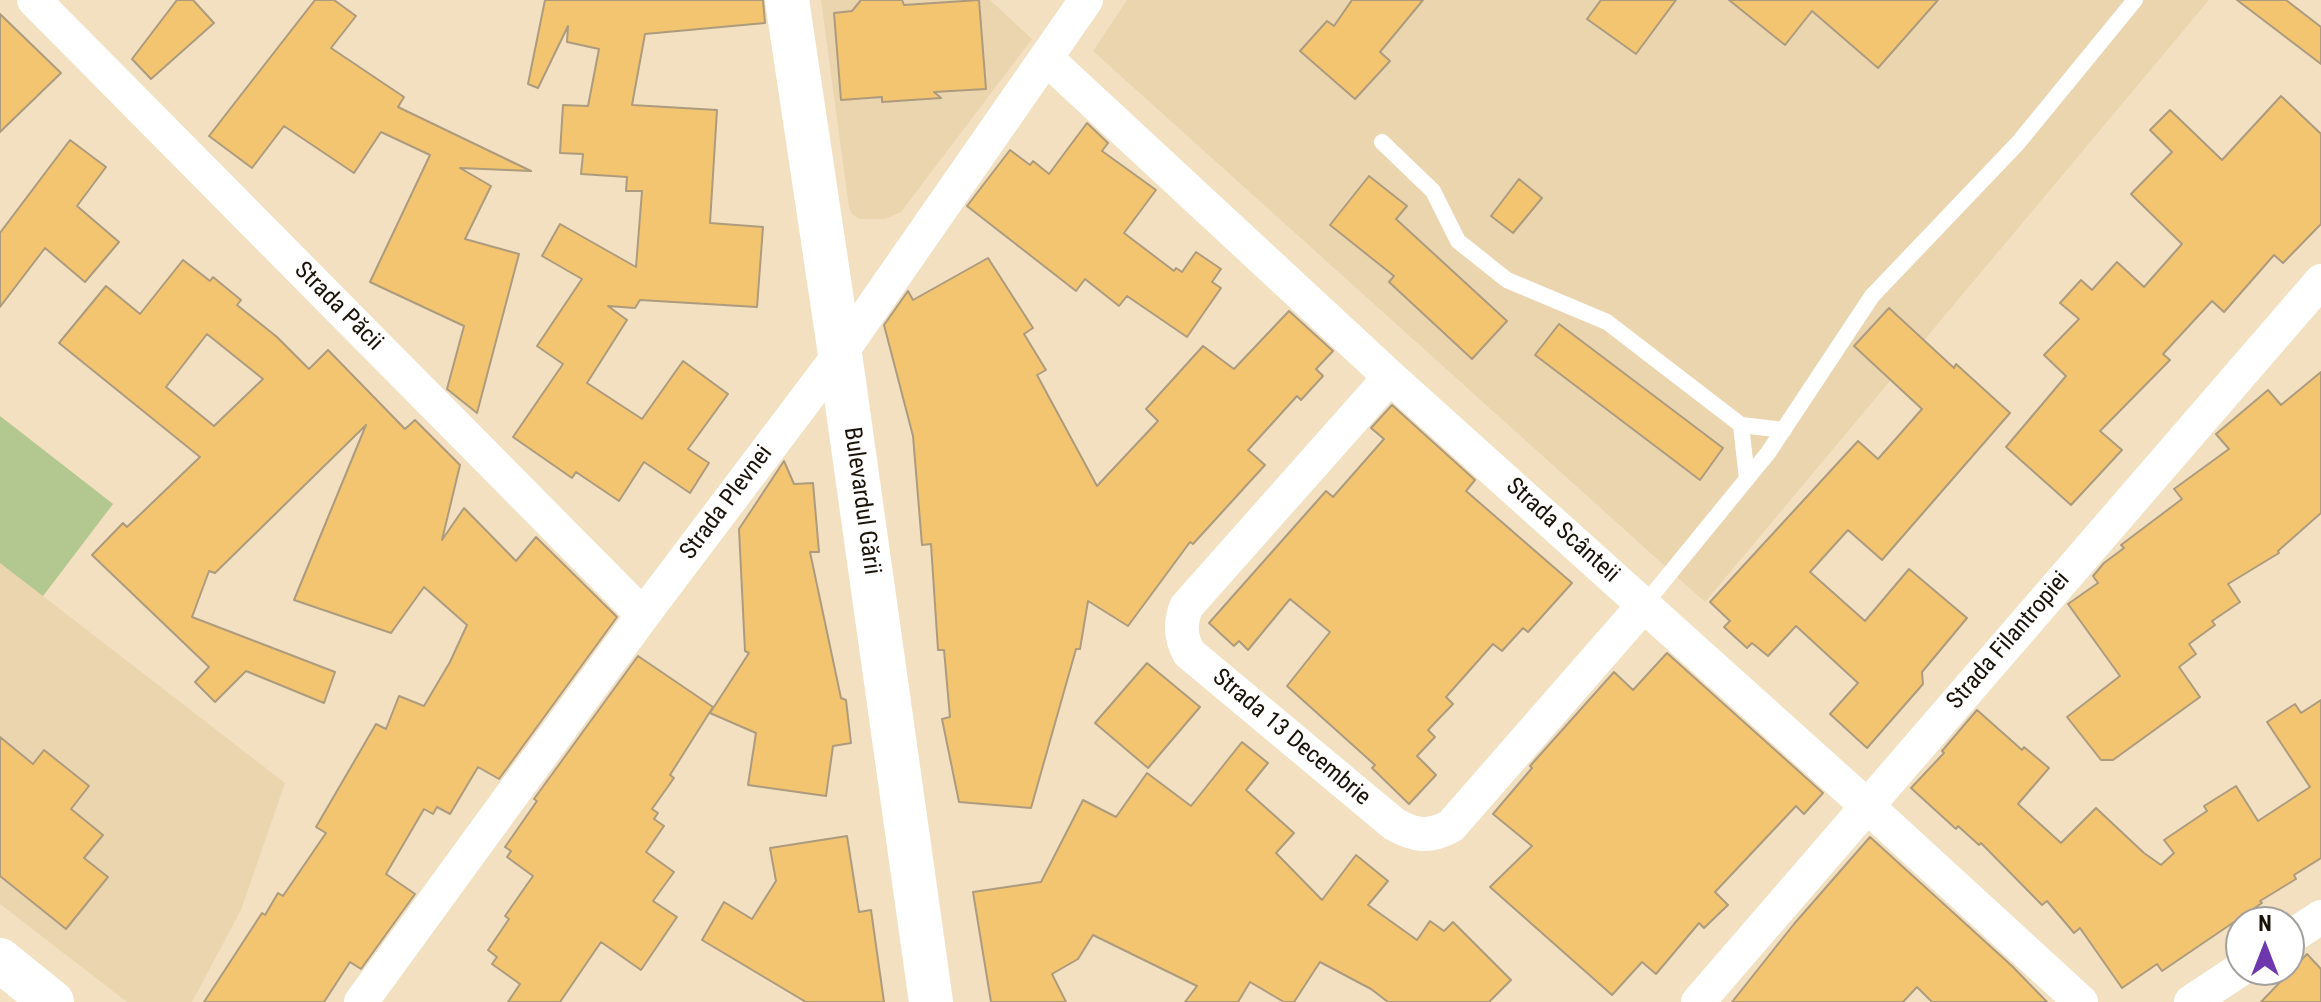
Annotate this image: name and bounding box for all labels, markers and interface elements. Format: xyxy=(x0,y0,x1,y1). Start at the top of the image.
street label: Strada Păcii xyxy=(288,257,388,357)
street label: Bulevardul Gării xyxy=(836,425,886,577)
street label: Strada Plevnei xyxy=(675,440,779,566)
street label: Strada Scânteii xyxy=(1499,473,1625,589)
street label: Strada Filantropiei xyxy=(1941,566,2077,716)
street label: Strada 13 Decembrie xyxy=(1206,664,1376,812)
north arrow xyxy=(2225,906,2305,986)
text: N xyxy=(2258,911,2272,936)

